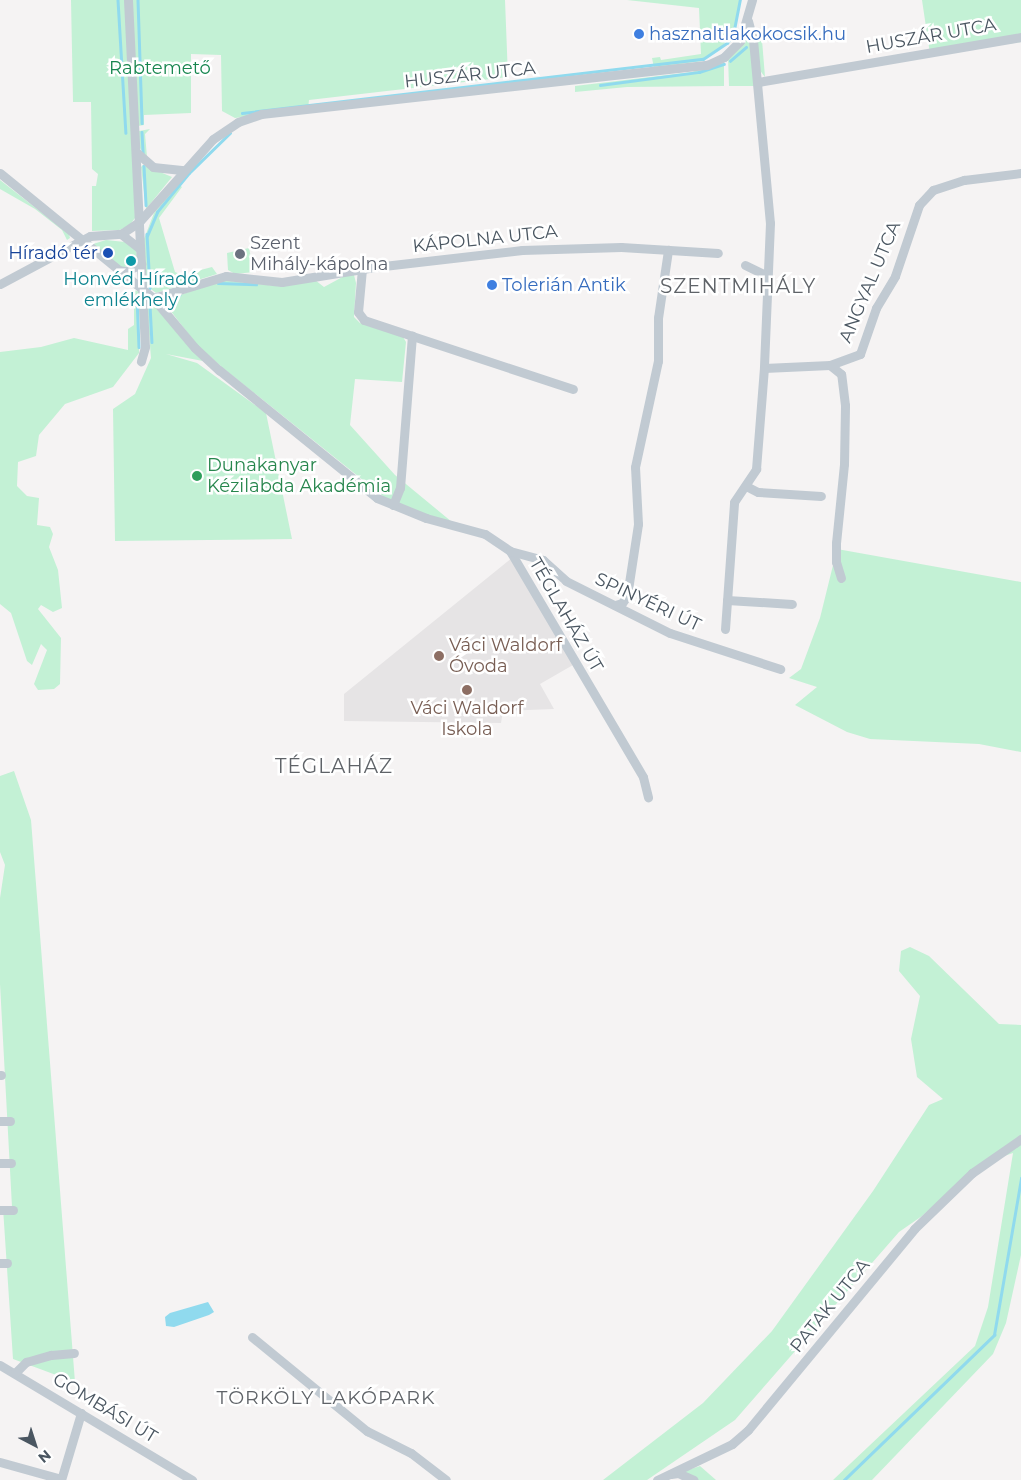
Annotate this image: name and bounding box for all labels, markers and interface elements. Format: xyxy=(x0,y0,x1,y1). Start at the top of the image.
street label: HUSZÁR UTCA xyxy=(864,14,998,58)
place label: hasznaltlakokocsik.hu xyxy=(649,23,846,45)
marker: hasznaltlakokocsik.hu xyxy=(633,28,645,40)
park label: Rabtemető xyxy=(109,57,211,79)
street label: HUSZÁR UTCA xyxy=(403,57,537,93)
street label: ANGYAL UTCA xyxy=(835,218,905,346)
street label: KÁPOLNA UTCA xyxy=(411,221,559,257)
place label: Szent Mihály-kápolna xyxy=(250,233,388,276)
place label: Híradó tér xyxy=(8,242,98,264)
marker: Híradó tér xyxy=(102,247,114,259)
marker: Szent Mihály-kápolna xyxy=(234,248,246,260)
marker: Honvéd Híradó emlékhely xyxy=(125,255,137,267)
place label: Honvéd Híradó emlékhely xyxy=(63,269,199,312)
place label: Tolerián Antik xyxy=(502,274,626,296)
district label: SZENTMIHÁLY xyxy=(659,274,817,298)
marker: Tolerián Antik xyxy=(486,279,498,291)
place label: Dunakanyar Kézilabda Akadémia xyxy=(207,455,391,498)
marker: Dunakanyar Kézilabda Akadémia xyxy=(191,470,203,482)
street label: TÉGLAHÁZ ÚT xyxy=(525,554,607,676)
street label: SPINYÉRI ÚT xyxy=(592,568,704,636)
place label: Váci Waldorf Óvoda xyxy=(449,635,562,678)
marker: Váci Waldorf Óvoda xyxy=(433,650,445,662)
marker: Váci Waldorf Iskola xyxy=(461,684,473,696)
place label: Váci Waldorf Iskola xyxy=(410,698,524,741)
district label: TÉGLAHÁZ xyxy=(274,754,394,778)
street label: PATAK UTCA xyxy=(786,1255,874,1357)
street label: GOMBÁSI ÚT xyxy=(49,1368,161,1448)
district label: TÖRKÖLY LAKÓPARK xyxy=(214,1387,438,1409)
north arrow xyxy=(10,1420,60,1470)
text: N xyxy=(35,1446,55,1467)

